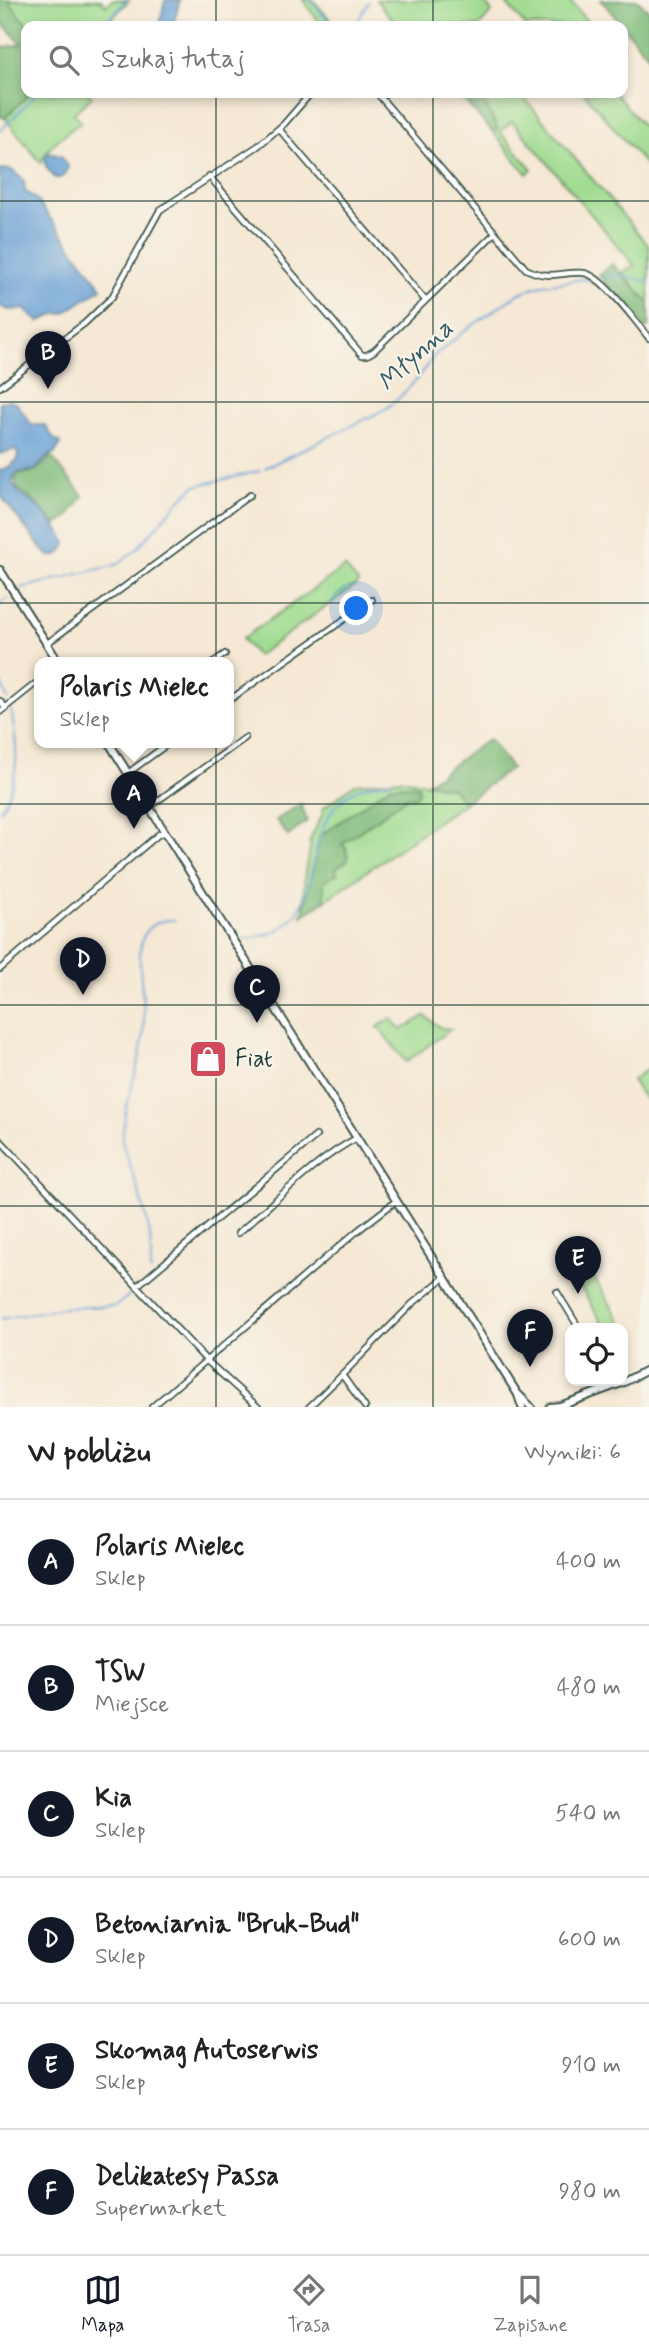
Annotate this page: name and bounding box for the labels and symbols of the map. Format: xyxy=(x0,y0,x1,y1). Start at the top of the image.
water label: Młynna xyxy=(371,312,461,400)
pin: B xyxy=(25,331,71,389)
your location xyxy=(339,591,373,625)
pin: A xyxy=(111,771,157,829)
pin: D xyxy=(60,937,106,995)
pin: C xyxy=(234,965,280,1023)
shop icon: Fiat xyxy=(187,1038,229,1080)
place label: Fiat xyxy=(235,1044,273,1075)
pin: E xyxy=(555,1236,601,1294)
pin: F xyxy=(507,1309,553,1367)

